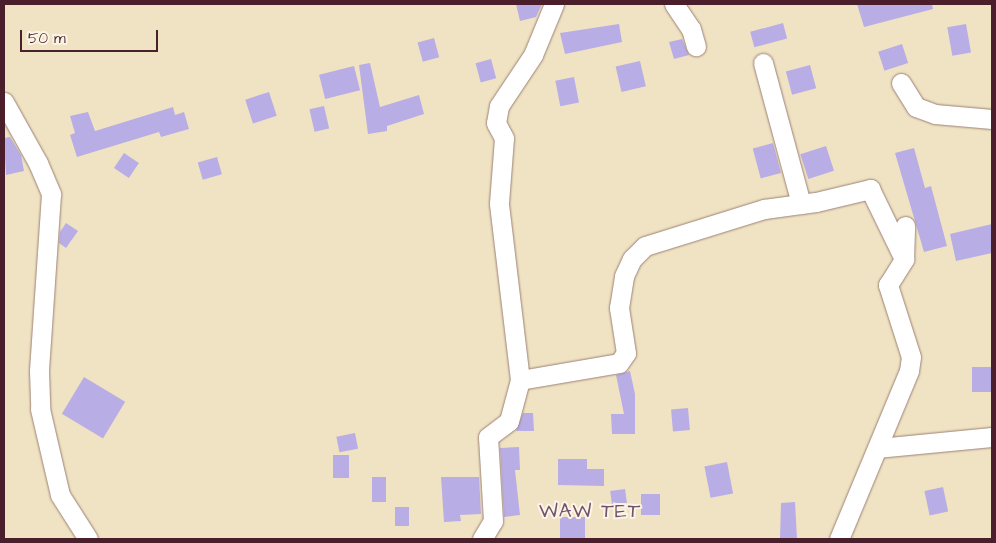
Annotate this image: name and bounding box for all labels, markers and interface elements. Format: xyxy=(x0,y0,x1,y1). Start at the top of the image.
scale bar xyxy=(22,20,160,52)
text: 50 m xyxy=(28,28,66,49)
district label: WAW TET xyxy=(538,499,642,523)

